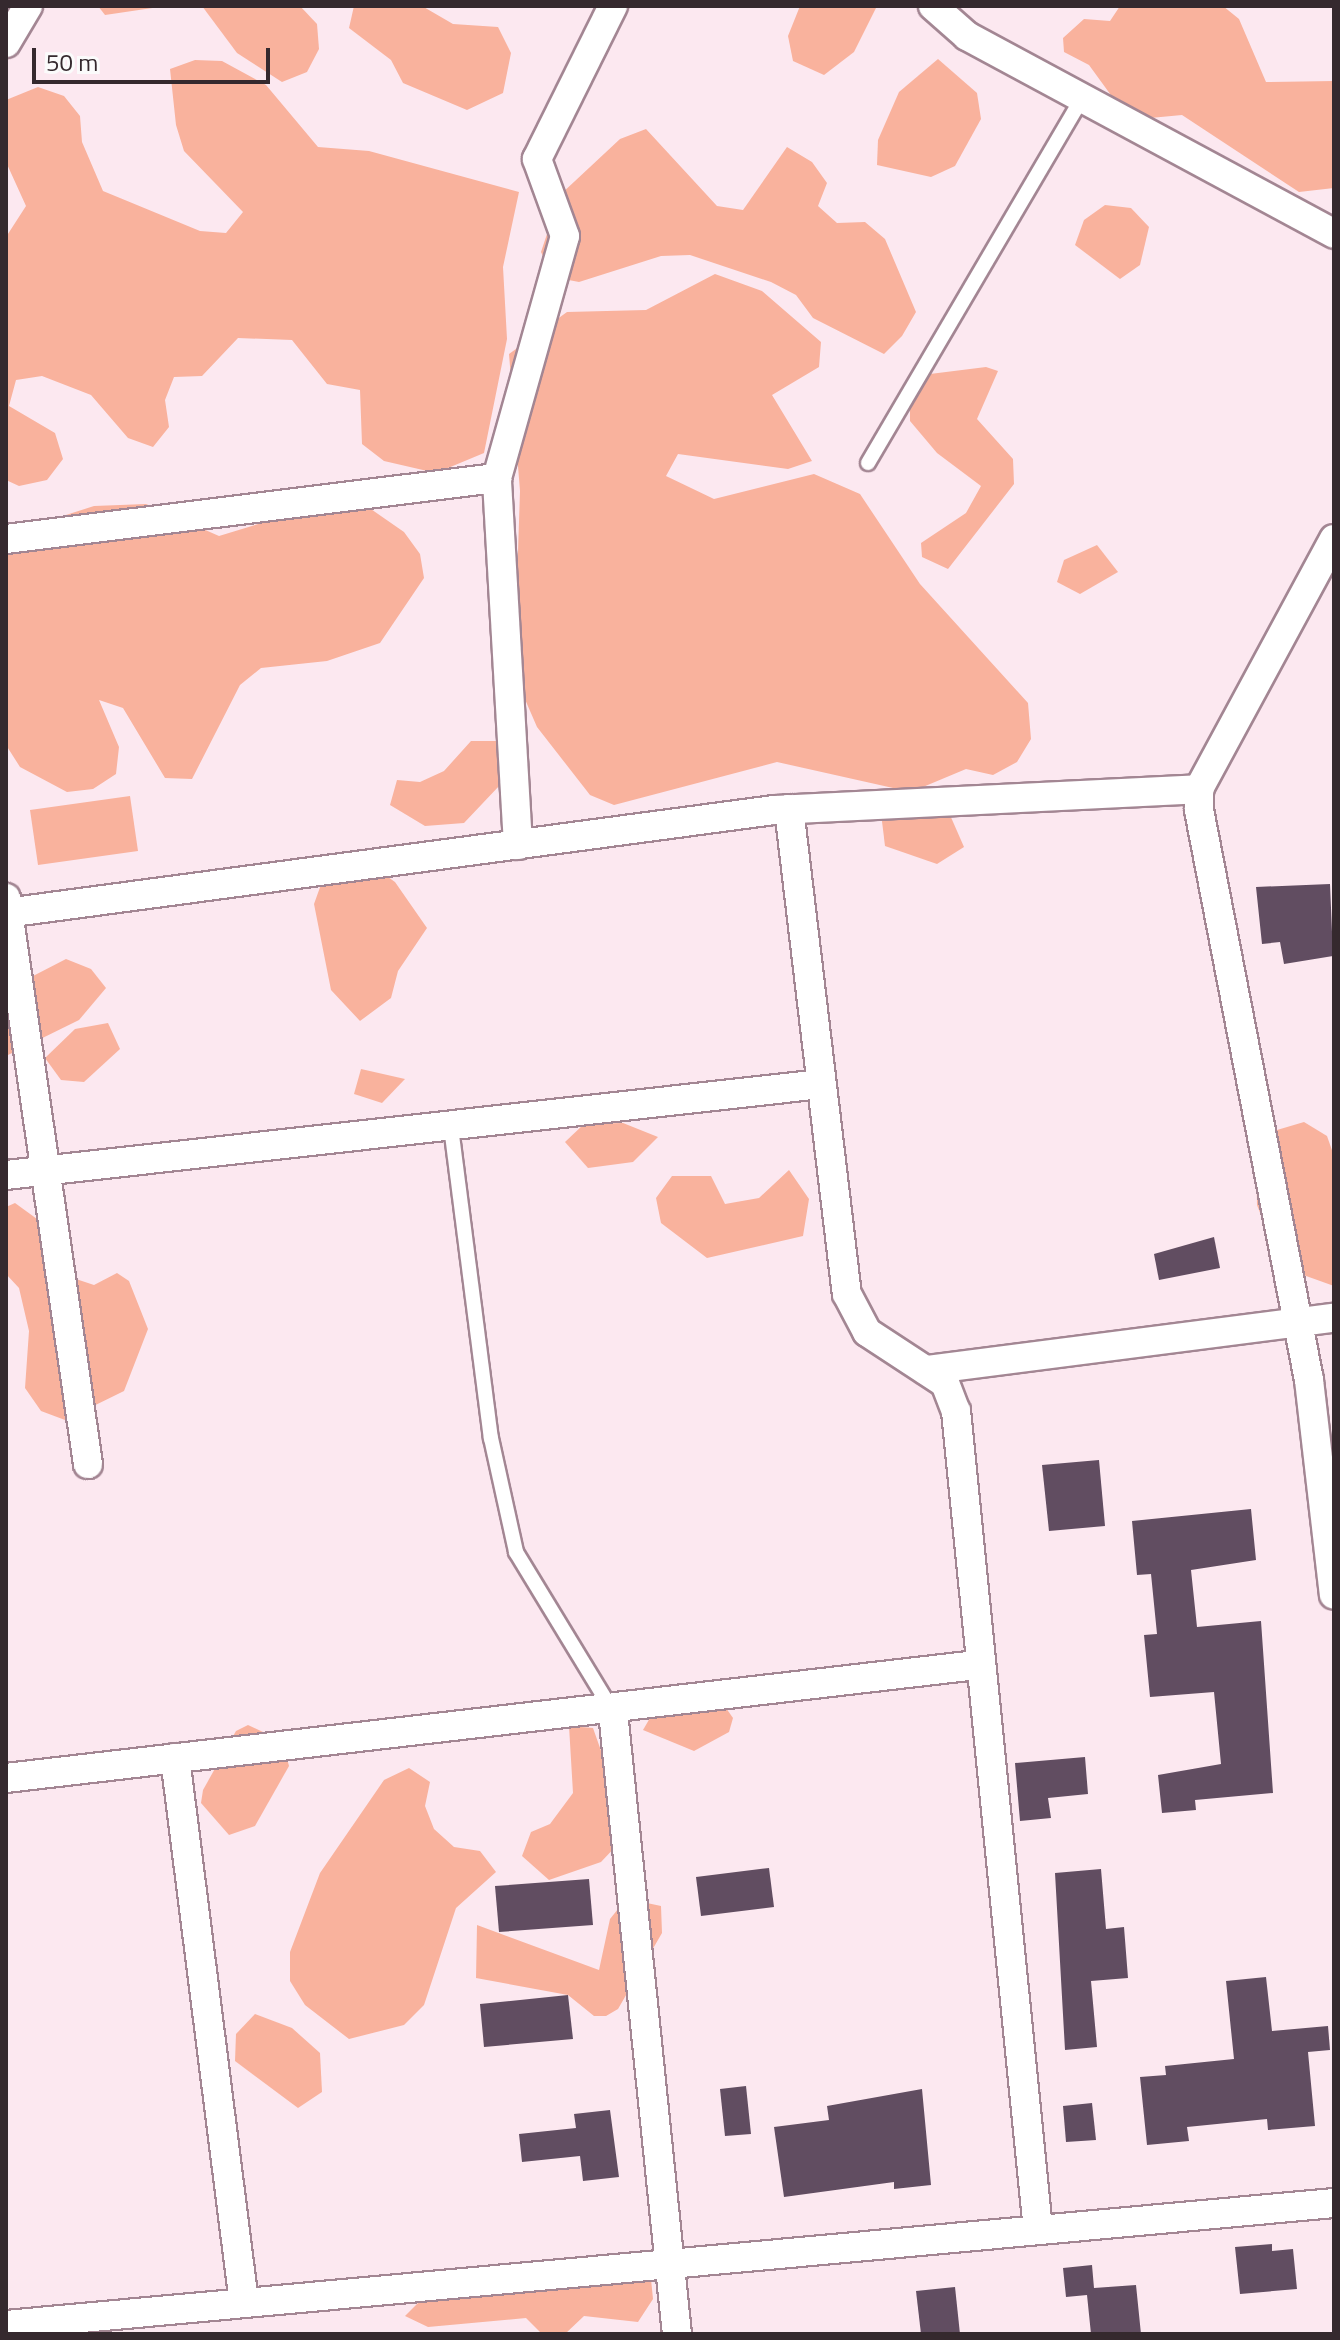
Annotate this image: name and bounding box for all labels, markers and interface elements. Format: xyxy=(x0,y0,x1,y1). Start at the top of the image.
scale bar xyxy=(36,32,274,82)
text: 50 m xyxy=(46,44,98,80)

